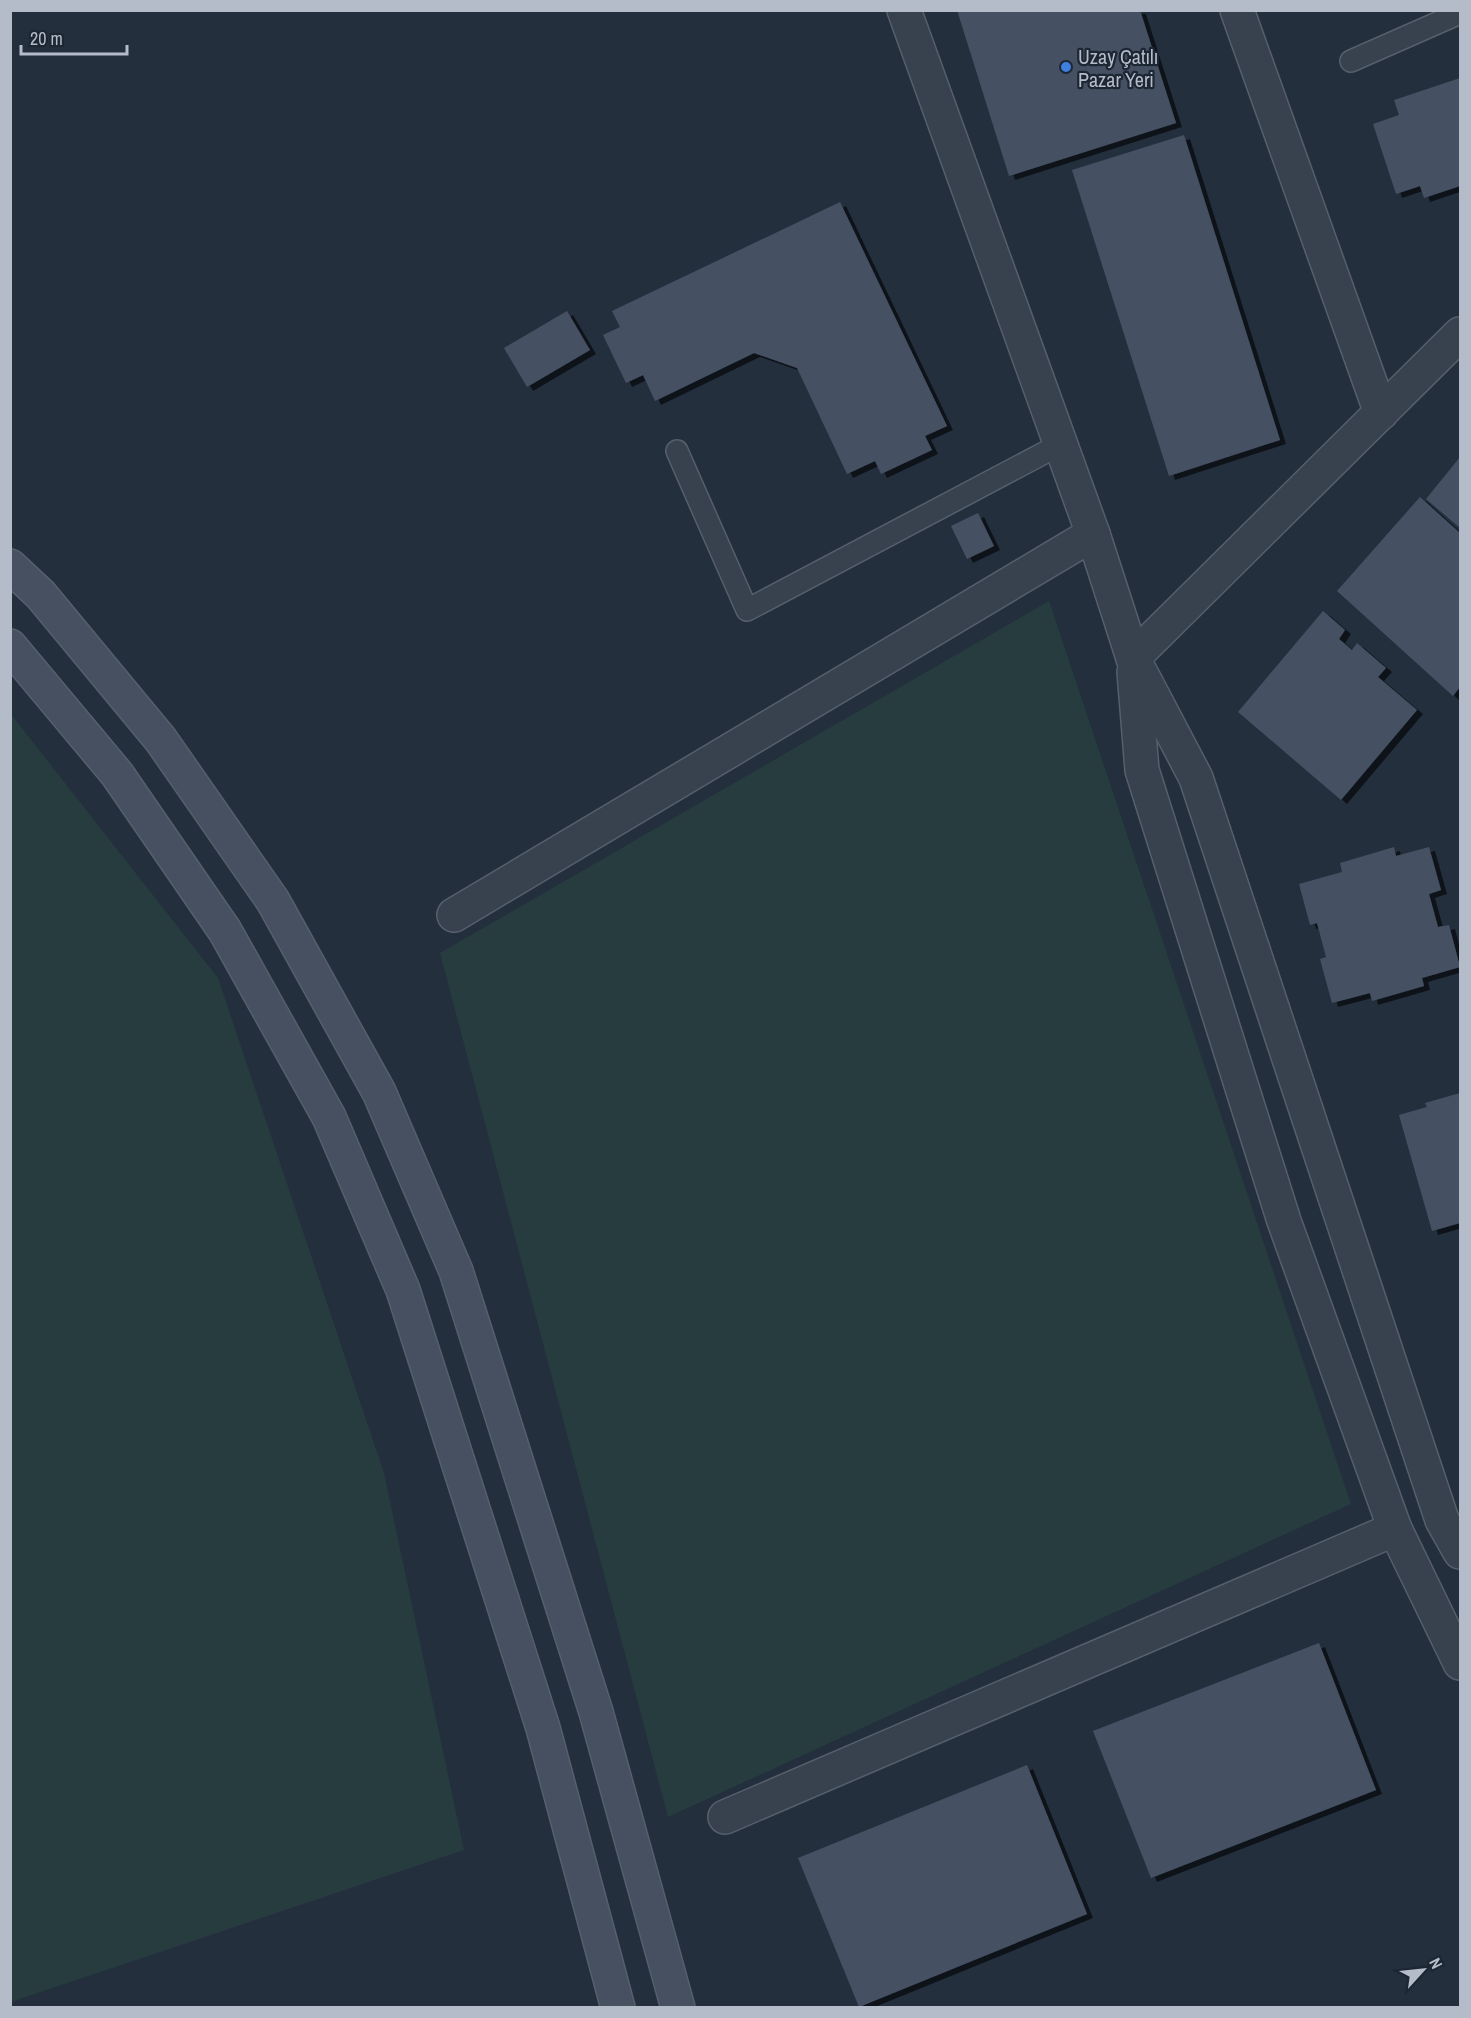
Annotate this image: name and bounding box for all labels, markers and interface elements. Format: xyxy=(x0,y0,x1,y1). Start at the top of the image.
scale bar xyxy=(21,18,128,56)
text: 20 m xyxy=(30,26,63,51)
place label: Uzay Çatılı Pazar Yeri xyxy=(1078,43,1158,93)
marker: Uzay Çatılı Pazar Yeri xyxy=(1059,60,1073,74)
north arrow xyxy=(1393,1940,1453,2000)
text: N xyxy=(1424,1954,1448,1972)

